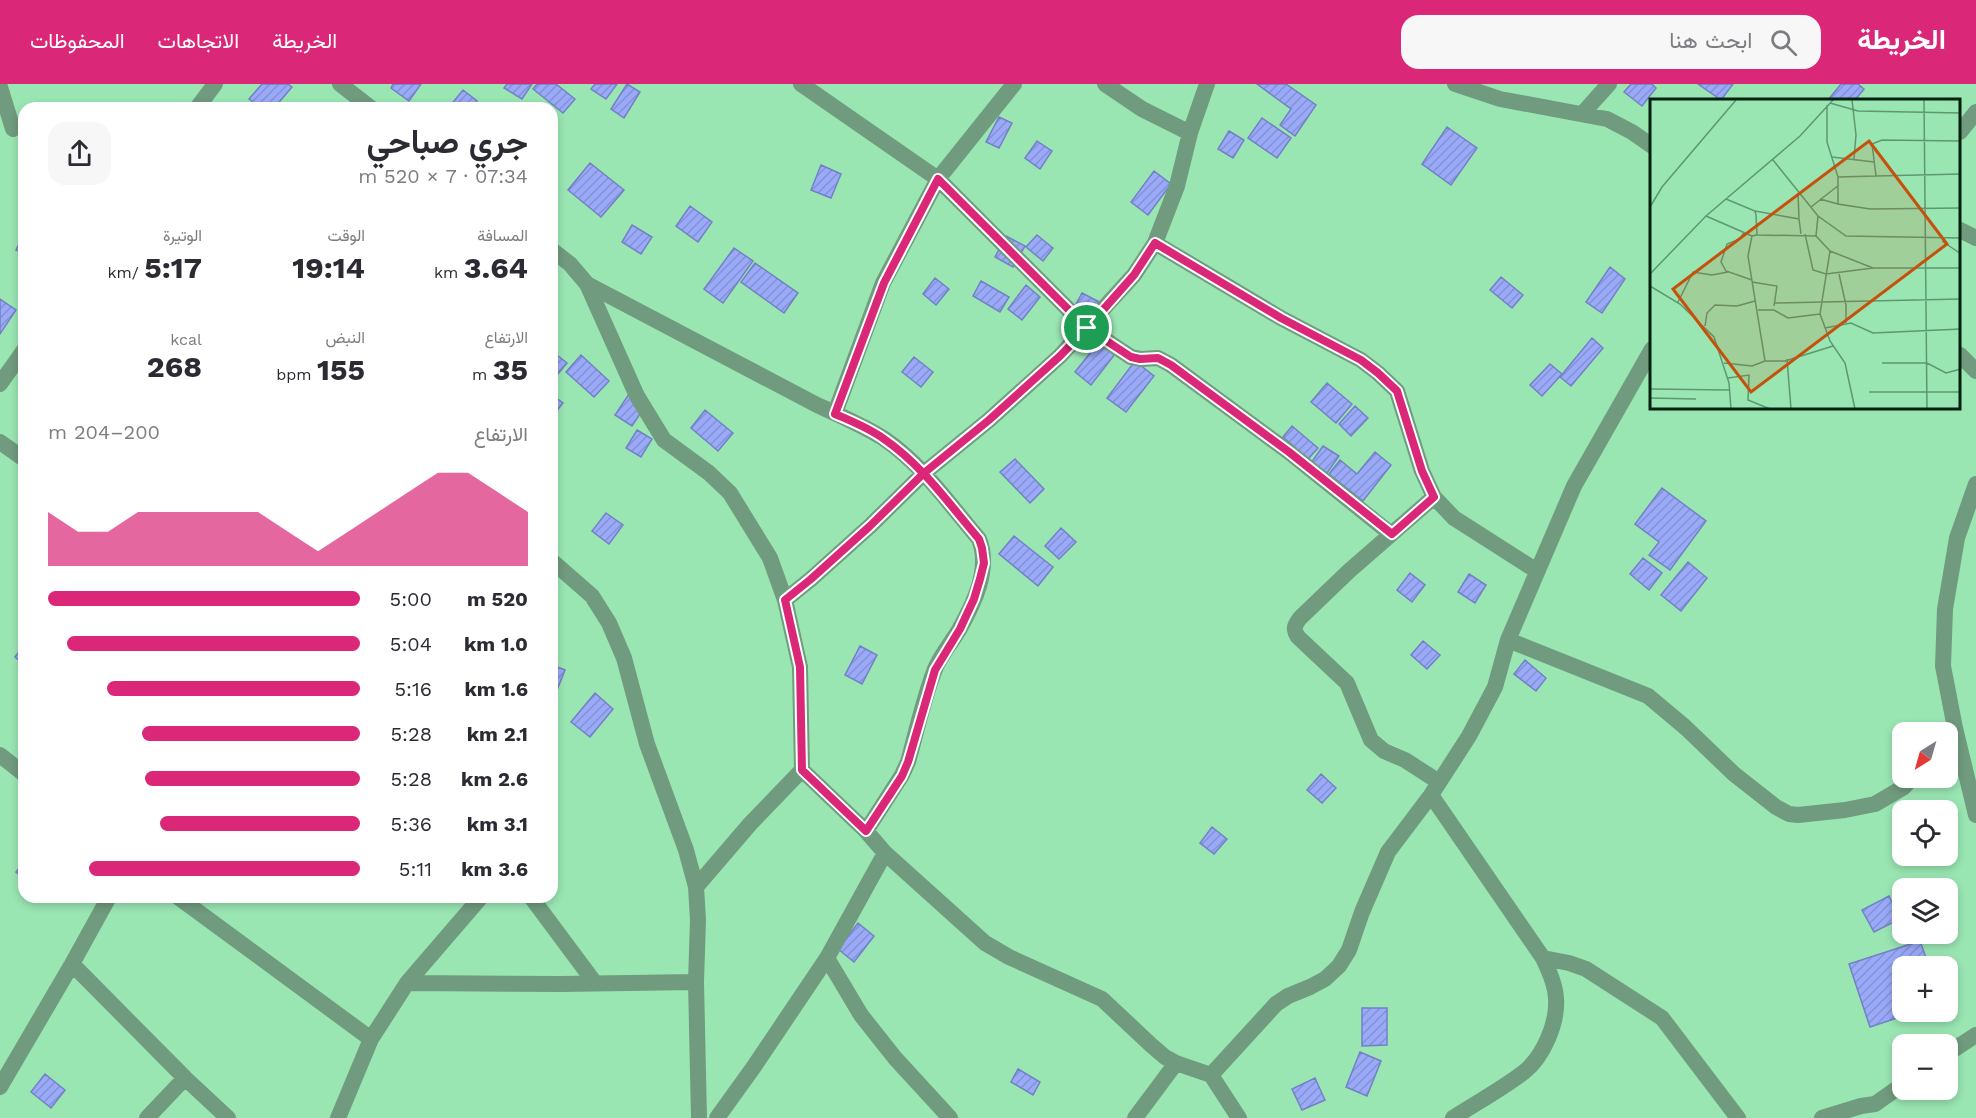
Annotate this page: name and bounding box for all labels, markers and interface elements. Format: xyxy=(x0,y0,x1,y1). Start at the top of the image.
search box xyxy=(1401,15,1821,69)
text: الخريطة xyxy=(1857,23,1946,56)
icon: search xyxy=(1767,26,1800,59)
text: المحفوظات xyxy=(30,28,125,53)
text: الاتجاهات xyxy=(158,28,239,53)
text: الخريطة xyxy=(272,28,337,53)
text: ابحث هنا xyxy=(1669,28,1752,53)
inset map xyxy=(1650,99,1961,410)
button: share xyxy=(48,122,111,185)
text: جري صباحي xyxy=(367,122,528,161)
text: 07:34 · 7 × 520 m xyxy=(358,164,528,188)
text: الوتيرة xyxy=(163,226,202,245)
text: الوقت xyxy=(327,226,365,245)
text: المسافة xyxy=(477,226,528,245)
text: 5:17 xyxy=(144,250,202,285)
text: 19:14 xyxy=(292,250,365,285)
text: 3.64 xyxy=(464,250,528,285)
text: /km xyxy=(107,263,144,282)
text: km xyxy=(434,263,464,282)
pin xyxy=(1061,302,1112,353)
icon: arrive xyxy=(1070,311,1103,344)
text: النبض xyxy=(325,328,365,347)
text: الارتفاع xyxy=(485,328,528,347)
text: kcal xyxy=(170,330,202,349)
text: 268 xyxy=(147,349,202,384)
text: 155 xyxy=(317,352,365,387)
text: 35 xyxy=(493,352,528,387)
text: bpm xyxy=(276,365,317,384)
text: m xyxy=(472,365,493,384)
text: 200–204 m xyxy=(48,420,160,444)
text: الارتفاع xyxy=(474,422,528,446)
text: 5:00 xyxy=(390,587,432,611)
text: 520 m xyxy=(467,587,528,611)
text: 5:04 xyxy=(390,632,432,656)
text: 1.0 km xyxy=(464,632,528,656)
text: 5:16 xyxy=(394,677,432,701)
text: 1.6 km xyxy=(464,677,528,701)
text: 5:28 xyxy=(390,722,432,746)
text: 2.1 km xyxy=(467,722,528,746)
north arrow xyxy=(1892,722,1958,788)
map controls xyxy=(1892,722,1958,1100)
text: 5:28 xyxy=(390,767,432,791)
text: 2.6 km xyxy=(461,767,528,791)
button: locate xyxy=(1892,800,1958,866)
text: 5:36 xyxy=(391,812,432,836)
text: 3.1 km xyxy=(467,812,528,836)
text: 5:11 xyxy=(399,857,432,881)
text: 3.6 km xyxy=(461,857,528,881)
button: layers xyxy=(1892,878,1958,944)
button: + xyxy=(1892,956,1958,1022)
button: − xyxy=(1892,1034,1958,1100)

